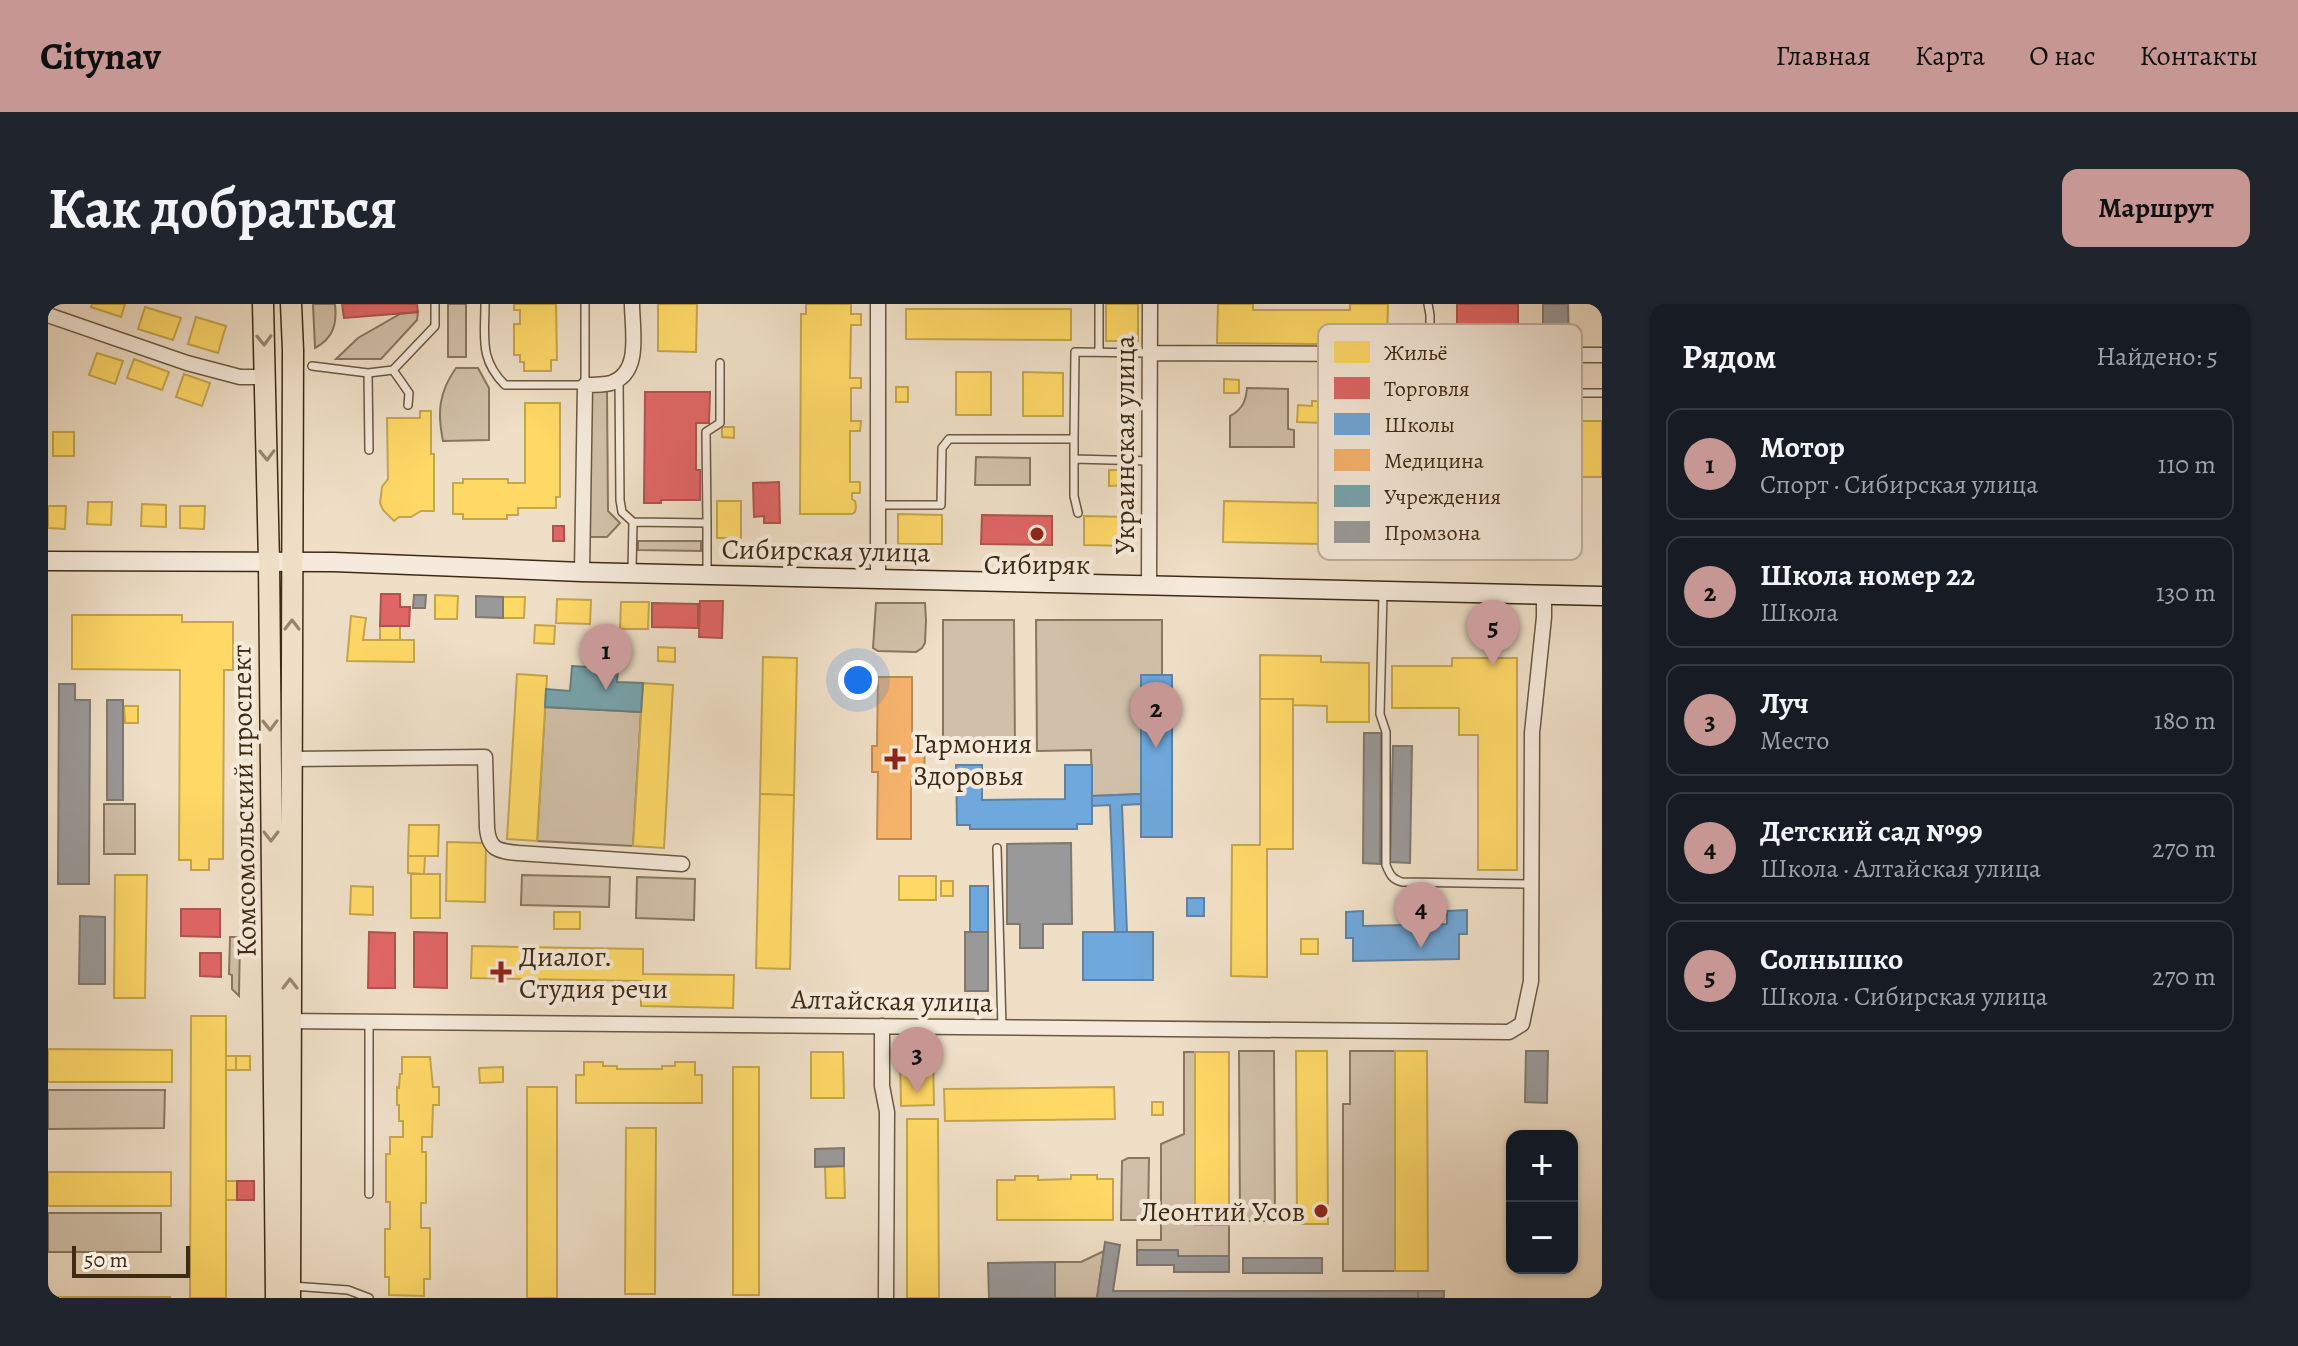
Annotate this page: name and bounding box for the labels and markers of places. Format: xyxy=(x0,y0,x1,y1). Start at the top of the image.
marker: Сибиряк xyxy=(1028,525,1046,543)
place label: Сибиряк xyxy=(984,546,1090,584)
pin: 5 xyxy=(1467,600,1519,666)
pin: 1 xyxy=(580,624,632,690)
pin: 2 xyxy=(1130,682,1182,748)
place label: Гармония Здоровья xyxy=(913,725,1032,795)
marker: Гармония Здоровья xyxy=(884,748,906,770)
pin: 4 xyxy=(1395,882,1447,948)
place label: Диалог. Студия речи xyxy=(519,938,668,1008)
marker: Диалог. Студия речи xyxy=(490,961,512,983)
pin: 3 xyxy=(891,1027,943,1093)
place label: Леонтий Усов xyxy=(1140,1193,1305,1231)
marker: Леонтий Усов xyxy=(1312,1202,1330,1220)

